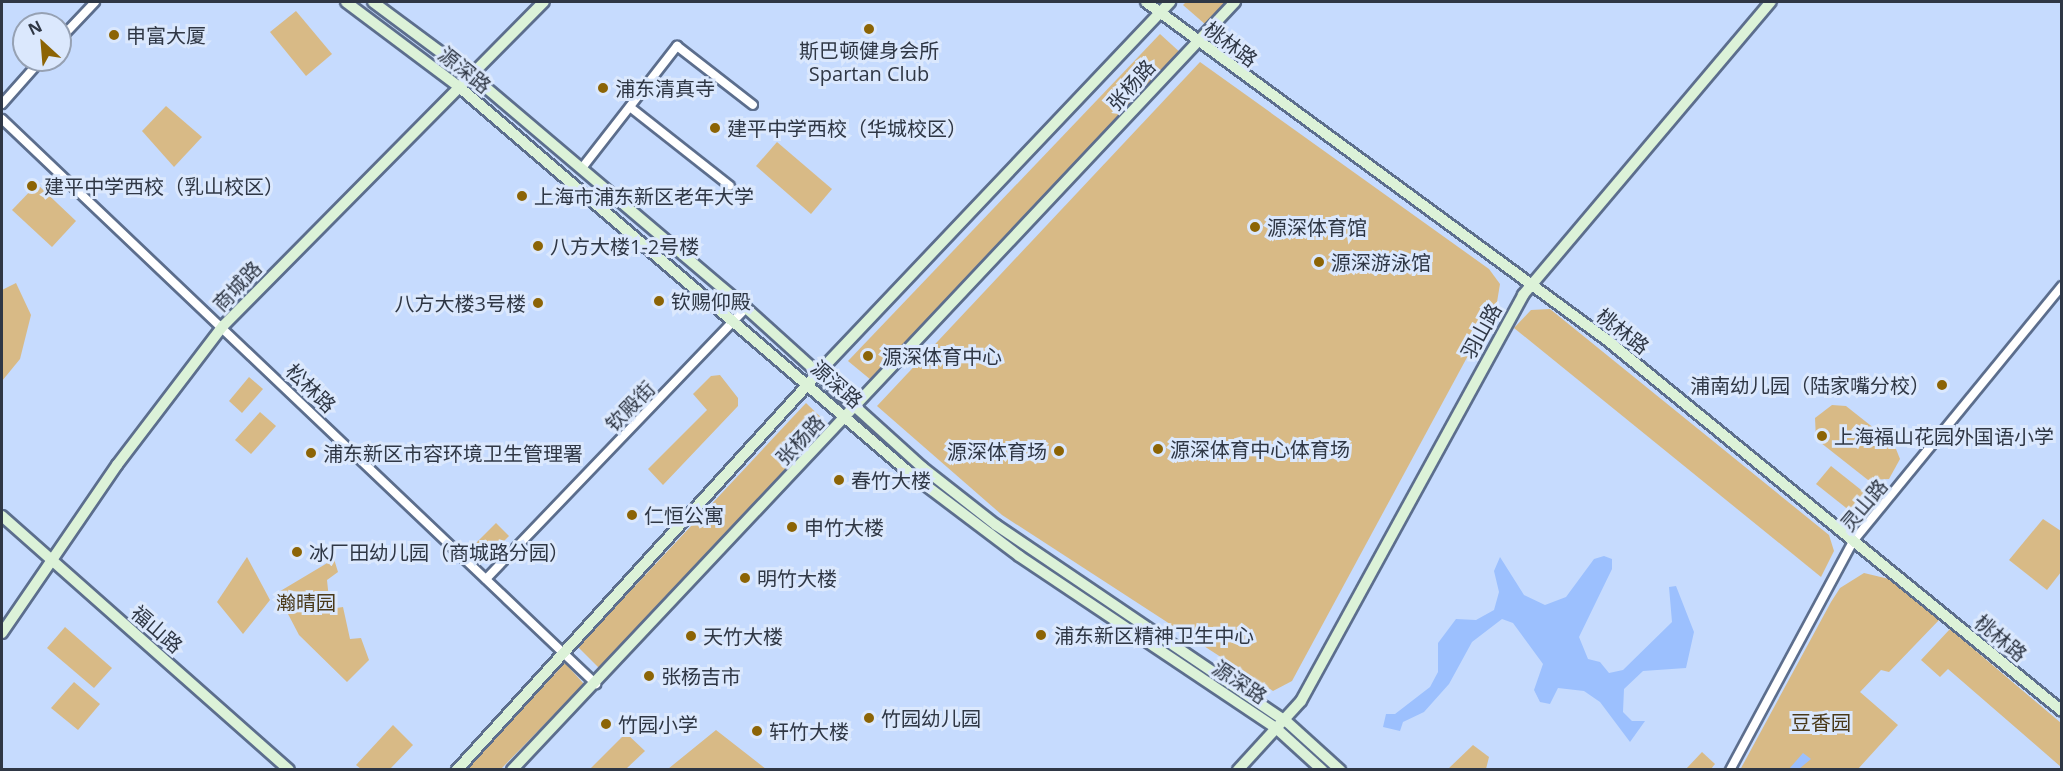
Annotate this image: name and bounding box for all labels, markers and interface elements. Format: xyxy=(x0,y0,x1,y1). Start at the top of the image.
north arrow xyxy=(12,12,72,72)
text: N xyxy=(24,15,46,40)
street label: 桃林路 xyxy=(1200,16,1262,72)
marker: 斯巴顿健身会所 Spartan Club xyxy=(862,22,876,36)
place label: 申富大厦 xyxy=(126,23,206,47)
marker: 申富大厦 xyxy=(107,28,121,42)
place label: 斯巴顿健身会所 Spartan Club xyxy=(799,38,939,85)
street label: 源深路 xyxy=(434,42,496,98)
street label: 张杨路 xyxy=(1102,55,1160,115)
place label: 浦东清真寺 xyxy=(615,76,715,100)
marker: 浦东清真寺 xyxy=(596,81,610,95)
place label: 建平中学西校（华城校区） xyxy=(727,116,967,140)
marker: 建平中学西校（华城校区） xyxy=(708,121,722,135)
place label: 建平中学西校（乳山校区） xyxy=(44,174,284,198)
marker: 建平中学西校（乳山校区） xyxy=(25,179,39,193)
place label: 上海市浦东新区老年大学 xyxy=(534,184,754,208)
marker: 上海市浦东新区老年大学 xyxy=(515,189,529,203)
place label: 源深体育馆 xyxy=(1267,215,1367,239)
marker: 源深体育馆 xyxy=(1248,220,1262,234)
place label: 八方大楼1-2号楼 xyxy=(550,234,699,258)
marker: 八方大楼1-2号楼 xyxy=(531,239,545,253)
place label: 源深游泳馆 xyxy=(1331,250,1431,274)
marker: 源深游泳馆 xyxy=(1312,255,1326,269)
street label: 商城路 xyxy=(208,256,266,316)
place label: 钦赐仰殿 xyxy=(671,289,751,313)
place label: 八方大楼3号楼 xyxy=(395,291,526,315)
marker: 钦赐仰殿 xyxy=(652,294,666,308)
marker: 八方大楼3号楼 xyxy=(531,296,545,310)
street label: 羽山路 xyxy=(1456,299,1506,363)
street label: 桃林路 xyxy=(1592,303,1654,359)
place label: 源深体育中心 xyxy=(882,344,1002,368)
marker: 源深体育中心 xyxy=(859,347,877,365)
street label: 源深路 xyxy=(806,355,868,413)
street label: 松林路 xyxy=(281,359,341,417)
place label: 浦南幼儿园（陆家嘴分校） xyxy=(1690,373,1930,397)
street label: 钦殿街 xyxy=(601,376,659,436)
marker: 浦南幼儿园（陆家嘴分校） xyxy=(1935,378,1949,392)
street label: 张杨路 xyxy=(771,410,829,470)
place label: 上海福山花园外国语小学 xyxy=(1834,424,2054,448)
marker: 上海福山花园外国语小学 xyxy=(1815,429,1829,443)
place label: 源深体育中心体育场 xyxy=(1170,437,1350,461)
place label: 源深体育场 xyxy=(947,439,1047,463)
place label: 浦东新区市容环境卫生管理署 xyxy=(323,441,583,465)
marker: 源深体育中心体育场 xyxy=(1151,442,1165,456)
marker: 源深体育场 xyxy=(1052,444,1066,458)
marker: 浦东新区市容环境卫生管理署 xyxy=(304,446,318,460)
place label: 春竹大楼 xyxy=(851,468,931,492)
marker: 春竹大楼 xyxy=(832,473,846,487)
street label: 灵山路 xyxy=(1836,474,1892,536)
place label: 仁恒公寓 xyxy=(644,503,724,527)
marker: 仁恒公寓 xyxy=(625,508,639,522)
place label: 申竹大楼 xyxy=(804,515,884,539)
marker: 申竹大楼 xyxy=(785,520,799,534)
place label: 冰厂田幼儿园（商城路分园） xyxy=(309,540,569,564)
marker: 冰厂田幼儿园（商城路分园） xyxy=(290,545,304,559)
place label: 明竹大楼 xyxy=(757,566,837,590)
marker: 明竹大楼 xyxy=(738,571,752,585)
park label: 瀚晴园 xyxy=(276,590,336,614)
street label: 福山路 xyxy=(126,600,188,658)
street label: 桃林路 xyxy=(1970,610,2032,666)
place label: 浦东新区精神卫生中心 xyxy=(1054,623,1254,647)
place label: 天竹大楼 xyxy=(703,624,783,648)
marker: 浦东新区精神卫生中心 xyxy=(1032,626,1050,644)
marker: 天竹大楼 xyxy=(684,629,698,643)
street label: 源深路 xyxy=(1208,655,1272,709)
place label: 张杨吉市 xyxy=(661,664,741,688)
marker: 张杨吉市 xyxy=(642,669,656,683)
place label: 竹园幼儿园 xyxy=(881,706,981,730)
park label: 豆香园 xyxy=(1791,710,1851,734)
marker: 竹园幼儿园 xyxy=(862,711,876,725)
place label: 竹园小学 xyxy=(618,712,698,736)
marker: 竹园小学 xyxy=(599,717,613,731)
place label: 轩竹大楼 xyxy=(769,719,849,743)
marker: 轩竹大楼 xyxy=(750,724,764,738)

